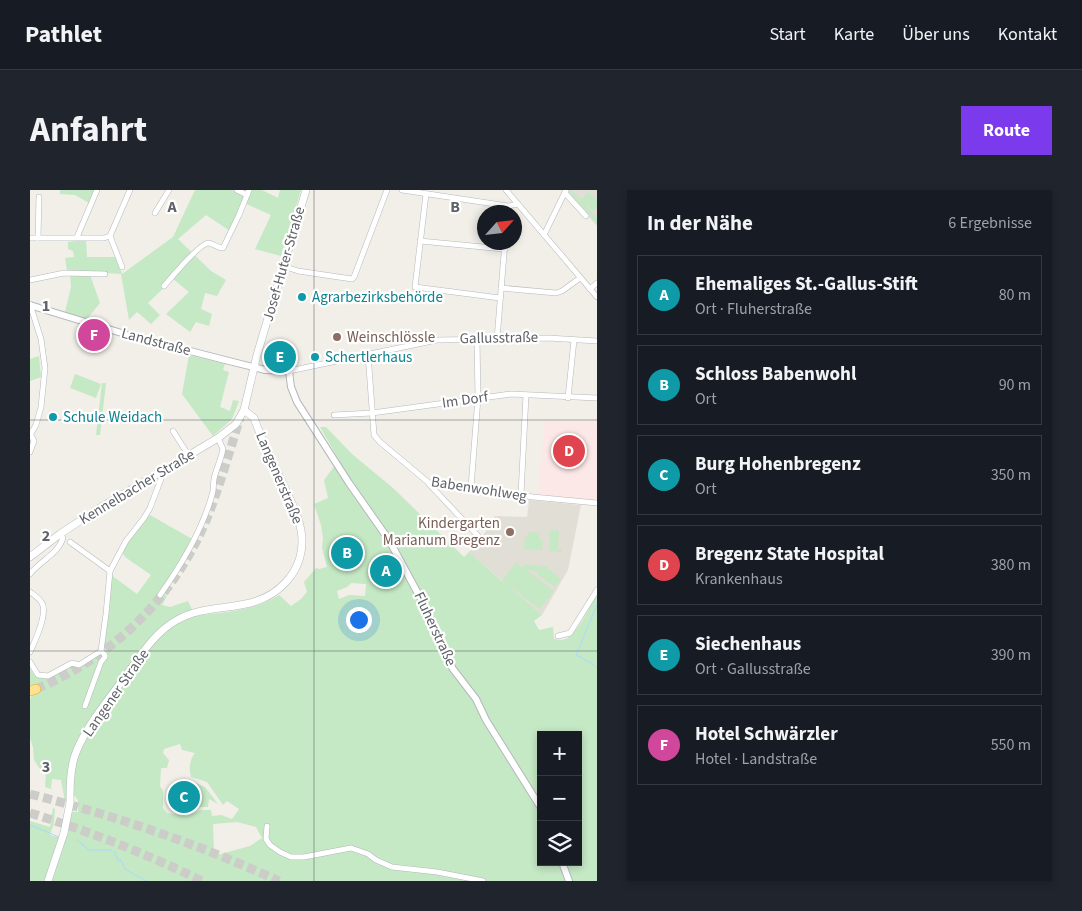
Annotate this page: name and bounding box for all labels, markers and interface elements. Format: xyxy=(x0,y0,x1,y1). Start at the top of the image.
text: Pathlet xyxy=(25,17,102,52)
text: Start xyxy=(769,22,806,47)
text: Karte xyxy=(834,22,874,47)
text: Über uns xyxy=(902,22,970,47)
text: Kontakt xyxy=(998,22,1057,47)
text: Anfahrt xyxy=(30,105,147,155)
button: Route xyxy=(961,106,1052,155)
text: A xyxy=(166,196,177,218)
text: B xyxy=(450,196,460,218)
street label: Josef-Huter-Straße xyxy=(258,204,310,324)
north arrow xyxy=(477,205,522,250)
text: In der Nähe xyxy=(647,208,753,238)
text: 6 Ergebnisse xyxy=(948,212,1032,234)
text: Ehemaliges St.-Gallus-Stift xyxy=(695,271,918,298)
text: A xyxy=(659,284,669,306)
text: 80 m xyxy=(999,284,1031,306)
place label: Agrarbezirksbehörde xyxy=(312,287,443,308)
marker: Agrarbezirksbehörde xyxy=(296,291,308,303)
text: 1 xyxy=(42,295,50,317)
text: Ort · Fluherstraße xyxy=(695,298,812,320)
pin: F xyxy=(78,316,110,354)
street label: Landstraße xyxy=(119,323,193,361)
place label: Weinschlössle xyxy=(347,327,435,348)
street label: Gallusstraße xyxy=(460,327,538,349)
marker: Weinschlössle xyxy=(331,331,343,343)
pin: E xyxy=(264,338,296,376)
place label: Schertlerhaus xyxy=(325,347,412,368)
marker: Schertlerhaus xyxy=(309,351,321,363)
text: Schloss Babenwohl xyxy=(695,361,856,388)
text: B xyxy=(659,374,669,396)
text: 90 m xyxy=(999,374,1031,396)
street label: Im Dorf xyxy=(441,386,490,414)
text: Ort xyxy=(695,388,717,410)
place label: Schule Weidach xyxy=(63,407,162,428)
marker: Schule Weidach xyxy=(47,411,59,423)
street label: Langenerstraße xyxy=(250,429,308,527)
pin: D xyxy=(553,432,585,470)
street label: Kennelbacher Straße xyxy=(75,444,199,530)
text: Burg Hohenbregenz xyxy=(695,451,861,478)
text: C xyxy=(659,464,669,486)
text: 350 m xyxy=(991,464,1031,486)
street label: Babenwohlweg xyxy=(430,471,529,507)
text: Ort xyxy=(695,478,717,500)
place label: Kindergarten Marianum Bregenz xyxy=(383,513,500,551)
text: 2 xyxy=(42,525,50,547)
marker: Kindergarten Marianum Bregenz xyxy=(504,526,516,538)
pin: B xyxy=(331,534,363,572)
text: Bregenz State Hospital xyxy=(695,541,884,568)
pin: A xyxy=(370,552,402,590)
text: D xyxy=(659,554,669,576)
text: 380 m xyxy=(991,554,1031,576)
text: Krankenhaus xyxy=(695,568,783,590)
street label: Fluherstraße xyxy=(409,588,461,670)
your location xyxy=(346,607,372,633)
text: Siechenhaus xyxy=(695,631,801,658)
text: E xyxy=(660,644,668,666)
text: 390 m xyxy=(991,644,1031,666)
street label: Langener Straße xyxy=(78,645,154,741)
text: Ort · Gallusstraße xyxy=(695,658,811,680)
text: Hotel Schwärzler xyxy=(695,721,838,748)
map controls xyxy=(537,731,582,866)
button: + xyxy=(537,731,582,776)
text: F xyxy=(660,734,668,756)
text: 550 m xyxy=(991,734,1031,756)
text: Hotel · Landstraße xyxy=(695,748,817,770)
text: 3 xyxy=(42,756,50,778)
button: − xyxy=(537,776,582,821)
pin: C xyxy=(168,778,200,816)
button: layers xyxy=(537,821,582,866)

